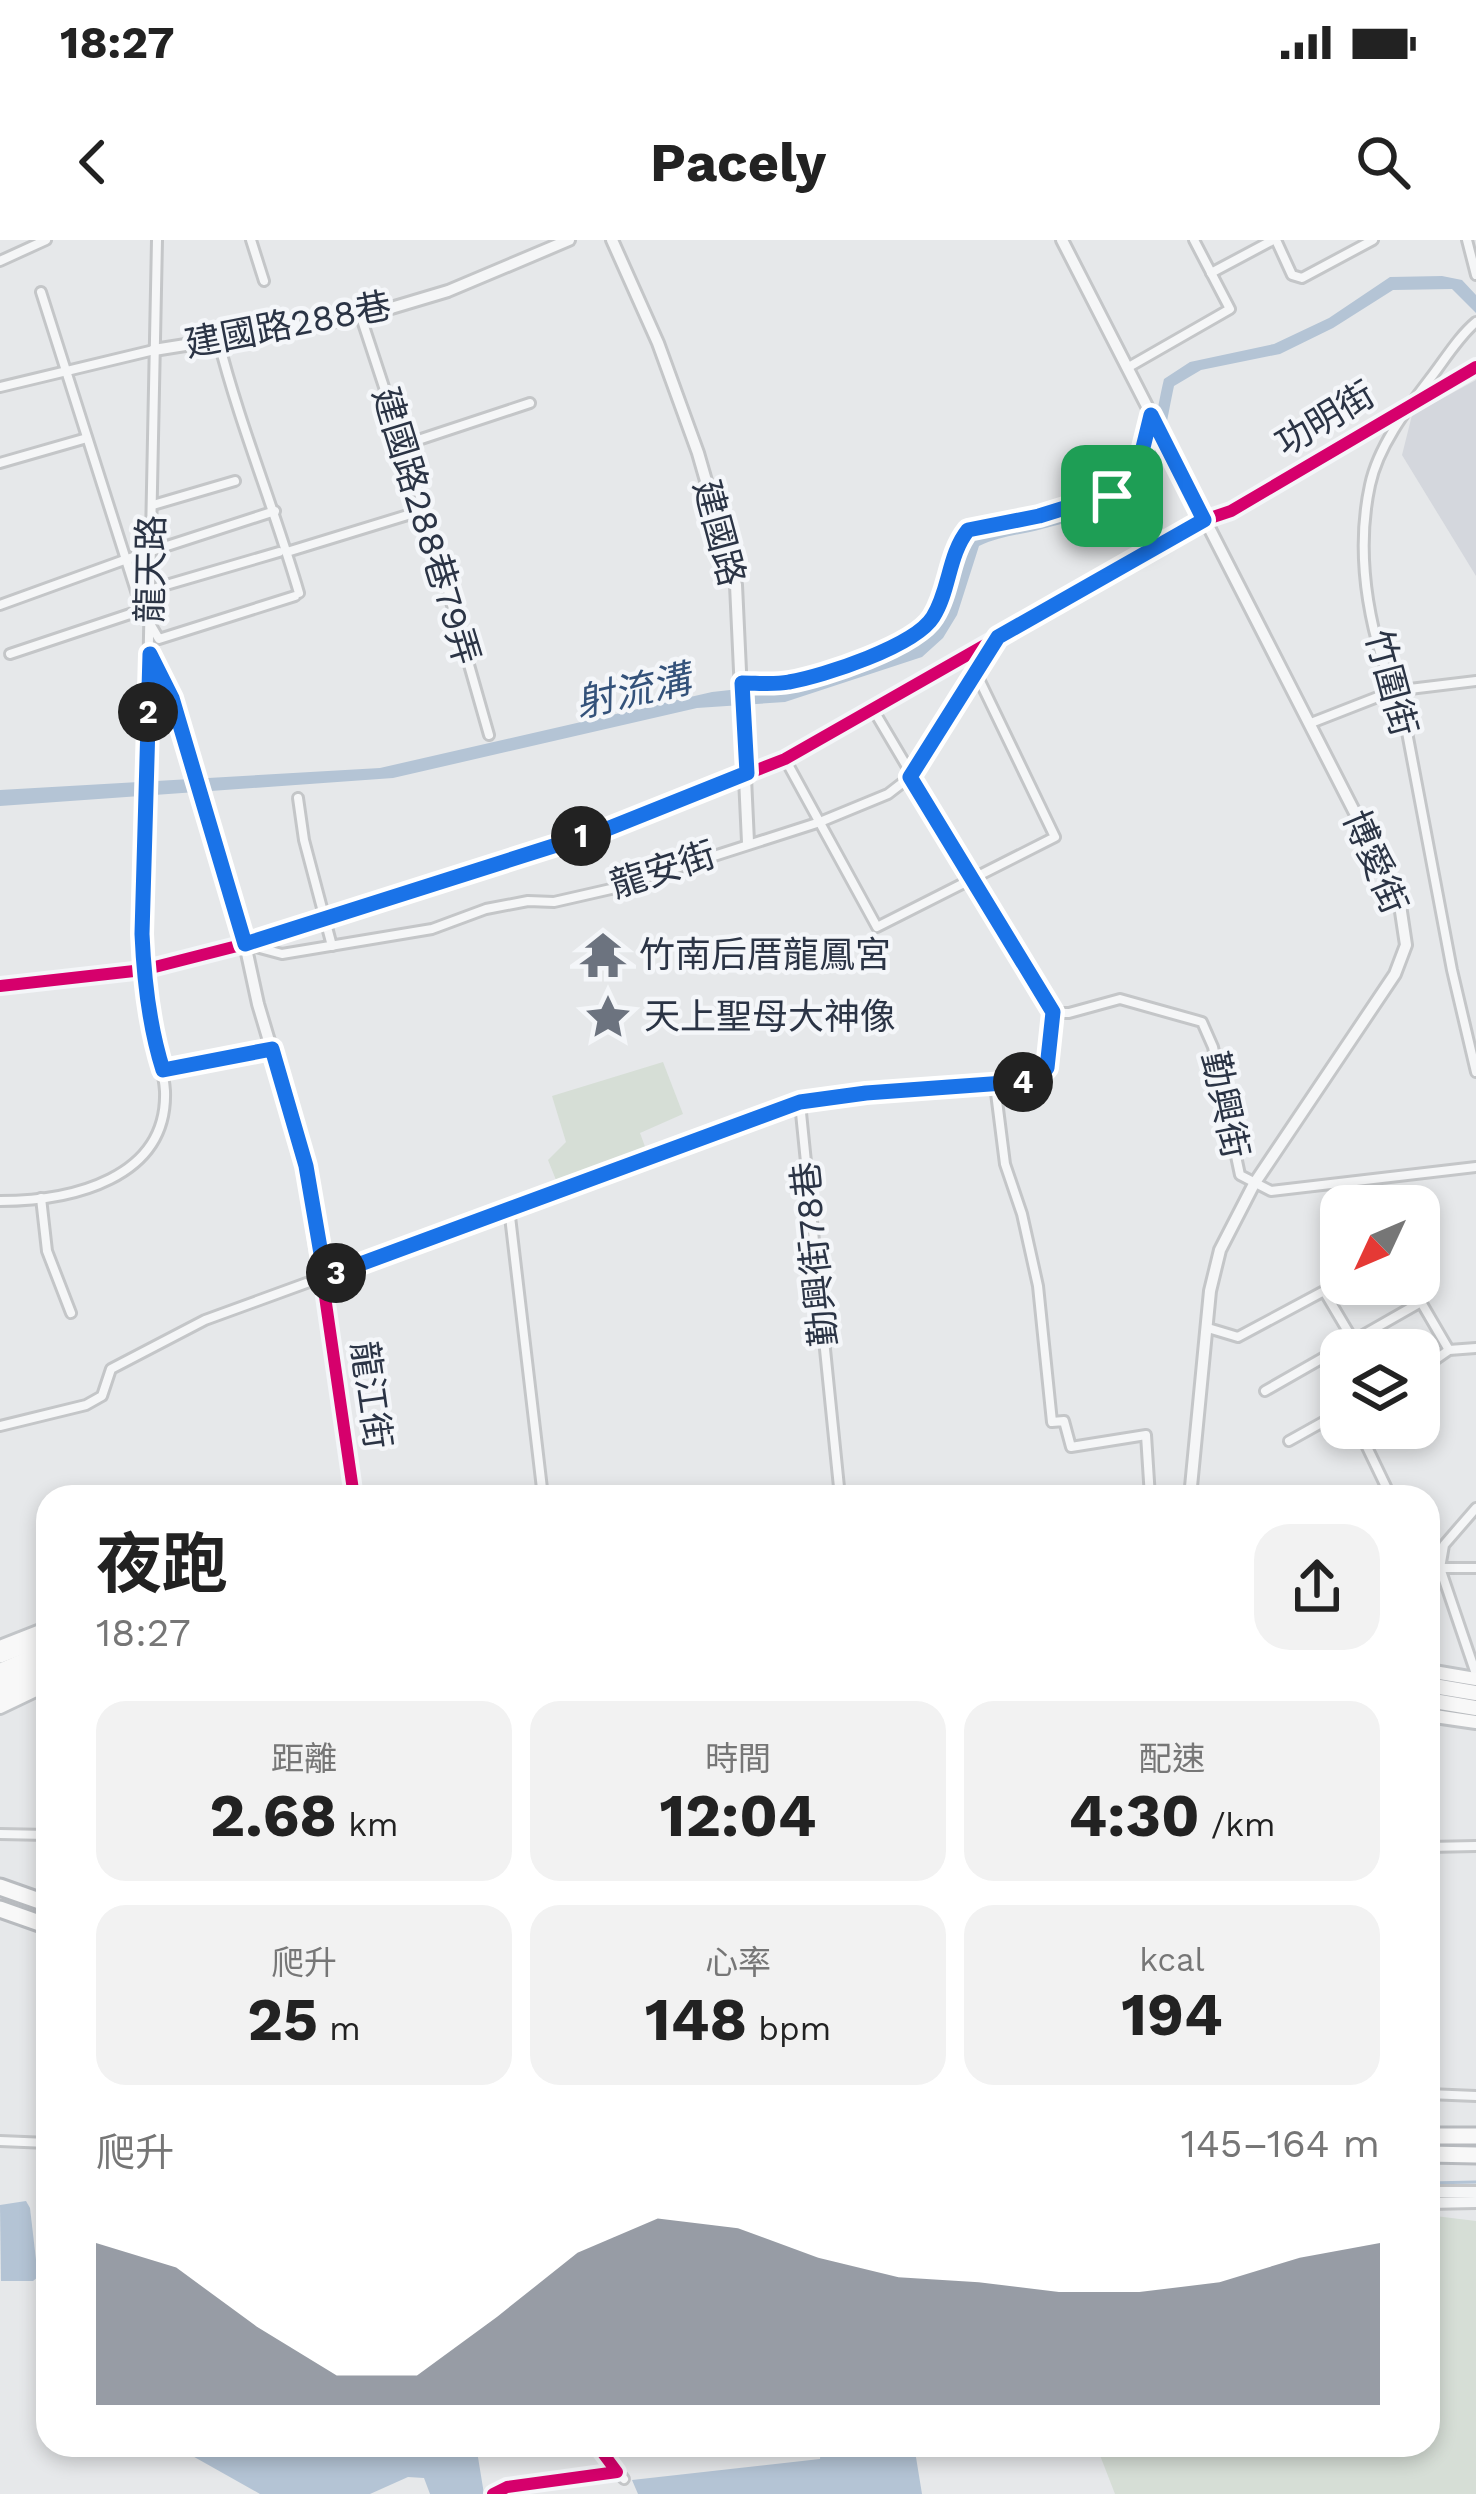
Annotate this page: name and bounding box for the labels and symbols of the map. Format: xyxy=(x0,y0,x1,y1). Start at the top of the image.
street label: 建國路288巷 xyxy=(181,284,395,366)
street label: 功明街 xyxy=(1268,373,1382,465)
street label: 建國路288巷79弄 xyxy=(364,382,488,670)
pin xyxy=(1061,445,1163,547)
street label: 建國路 xyxy=(685,475,753,591)
street label: 龍天路 xyxy=(129,515,173,623)
street label: 竹圍街 xyxy=(1357,625,1425,741)
water label: 射流溝 xyxy=(571,655,700,726)
pin: 2 xyxy=(118,682,178,742)
street label: 博愛街 xyxy=(1335,804,1415,920)
pin: 1 xyxy=(551,806,611,866)
street label: 龍安街 xyxy=(605,833,721,907)
temple icon: 竹南后厝龍鳳宮 xyxy=(578,930,628,980)
place label: 竹南后厝龍鳳宮 xyxy=(639,934,891,976)
place icon: 天上聖母大神像 xyxy=(583,992,633,1042)
place label: 天上聖母大神像 xyxy=(644,996,896,1038)
street label: 勤興街 xyxy=(1193,1048,1257,1162)
pin: 4 xyxy=(993,1052,1053,1112)
street label: 勤興街78巷 xyxy=(784,1159,846,1349)
north arrow xyxy=(1320,1185,1440,1305)
pin: 3 xyxy=(306,1243,366,1303)
street label: 龍江街 xyxy=(343,1339,399,1451)

